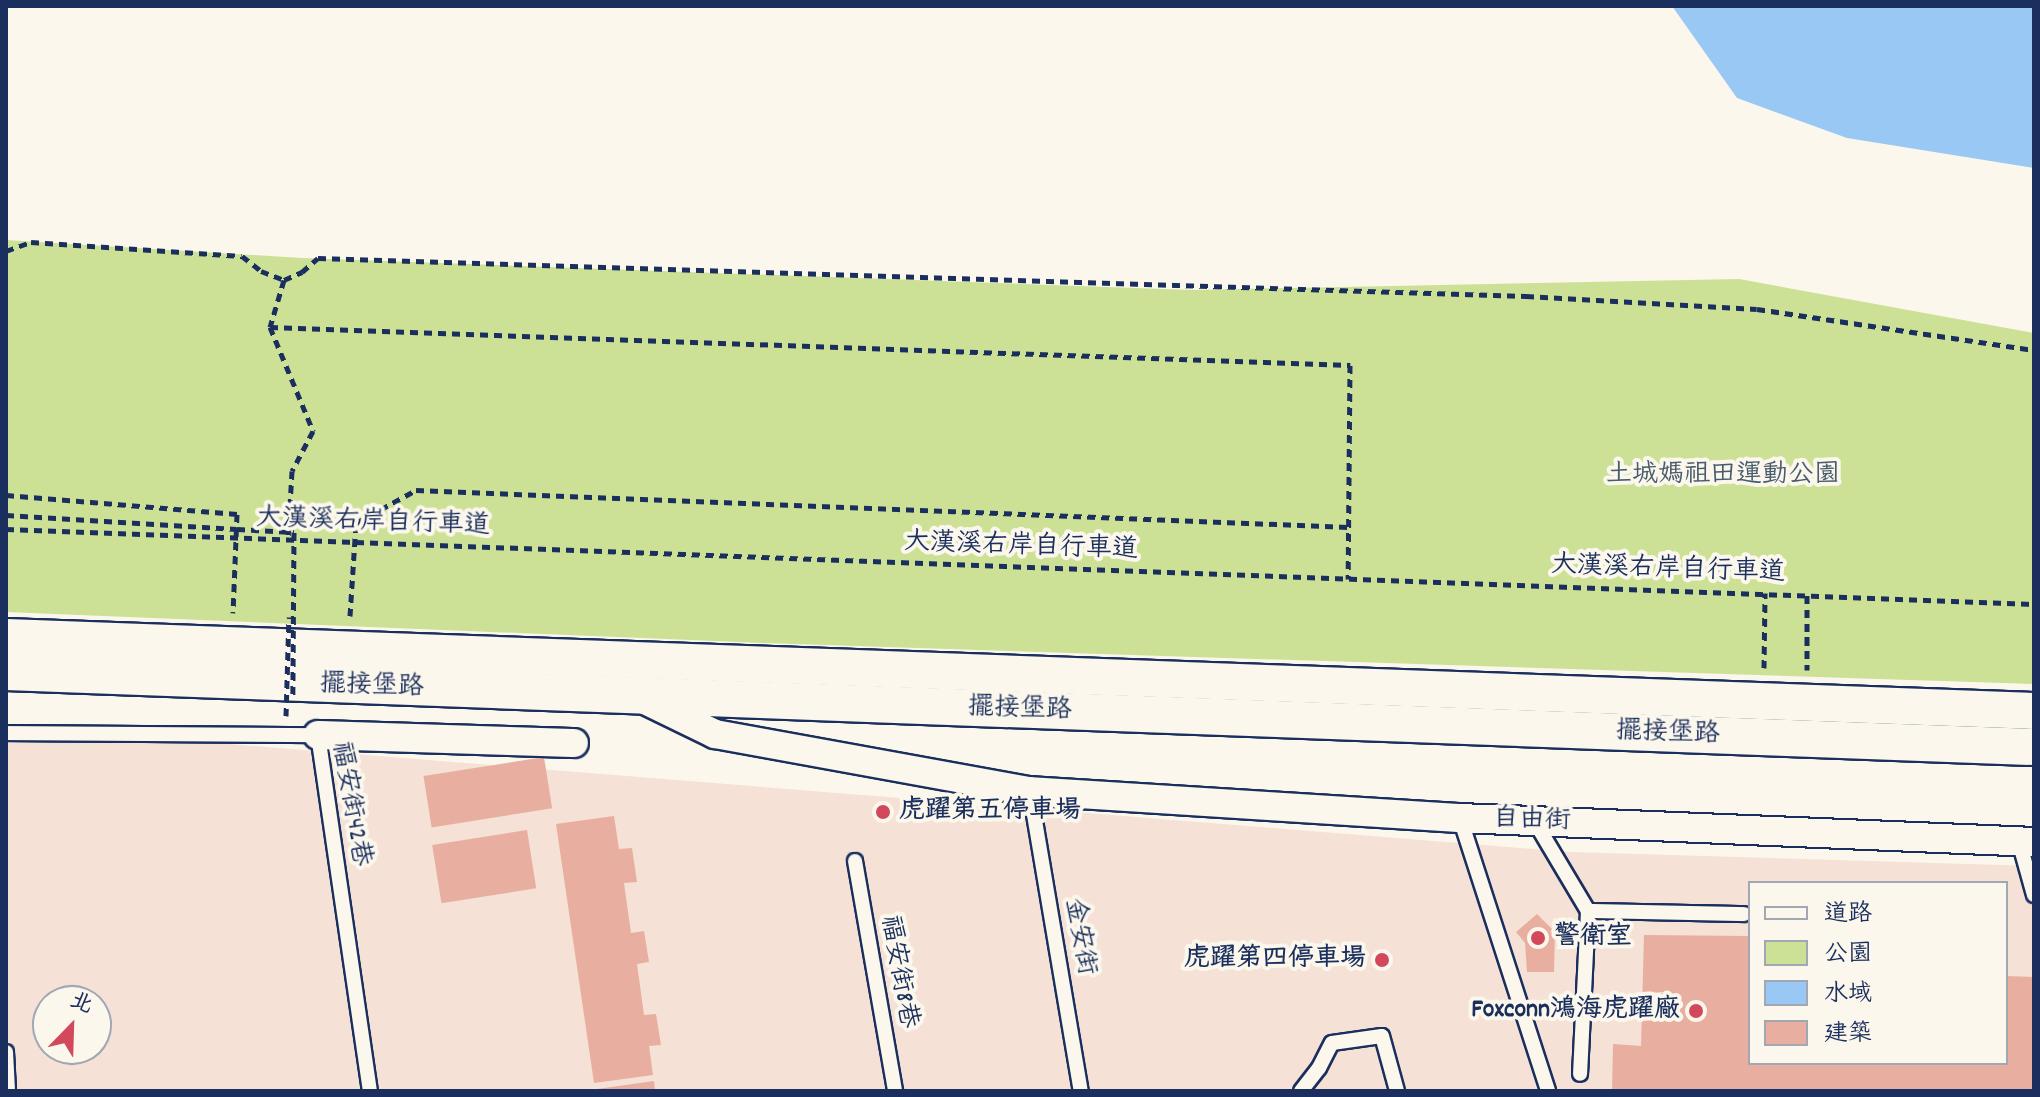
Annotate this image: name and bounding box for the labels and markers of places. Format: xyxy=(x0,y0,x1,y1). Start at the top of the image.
place label: 虎躍第五停車場 xyxy=(899,796,1081,828)
marker: 虎躍第五停車場 xyxy=(874,803,892,821)
place label: 警衛室 xyxy=(1554,922,1632,954)
marker: 警衛室 xyxy=(1529,929,1547,947)
place label: 虎躍第四停車場 xyxy=(1184,944,1366,976)
marker: 虎躍第四停車場 xyxy=(1373,951,1391,969)
place label: Foxconn鴻海虎躍廠 xyxy=(1471,995,1680,1027)
marker: Foxconn鴻海虎躍廠 xyxy=(1687,1002,1705,1020)

